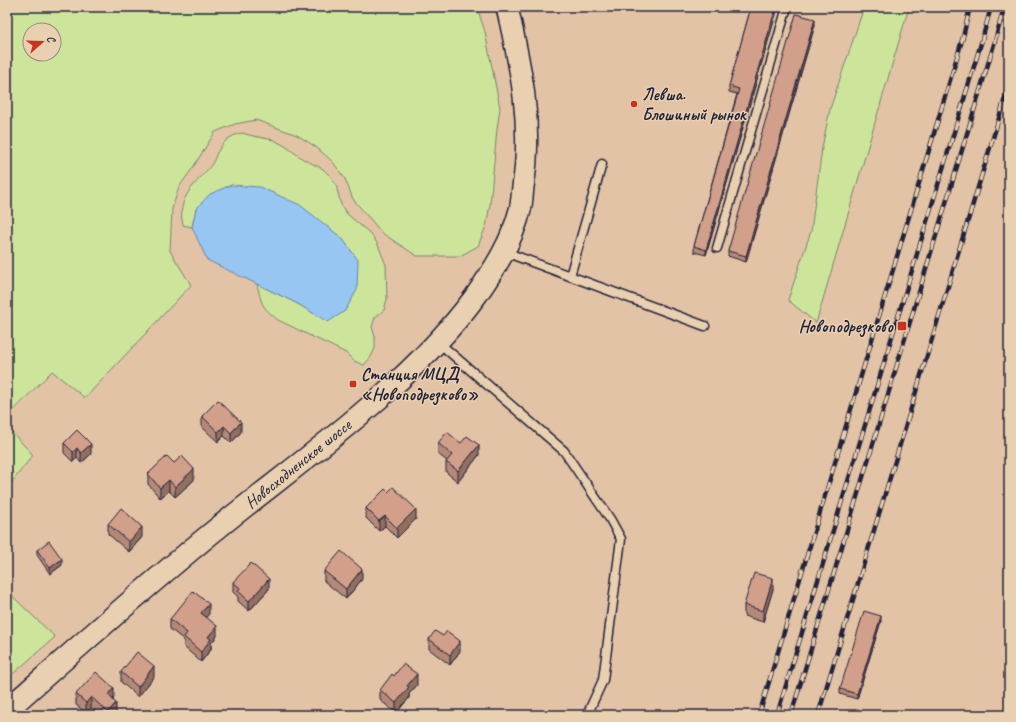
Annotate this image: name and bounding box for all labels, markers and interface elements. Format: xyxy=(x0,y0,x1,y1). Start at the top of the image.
north arrow xyxy=(22,22,62,62)
text: С xyxy=(44,34,59,45)
place label: Левша. Блошиный рынок xyxy=(642,84,747,125)
marker: Левша. Блошиный рынок xyxy=(629,99,639,109)
place label: Новоподрезково xyxy=(799,316,894,338)
marker: Новоподрезково xyxy=(896,320,908,332)
place label: Станция МЦД «Новоподрезково» xyxy=(361,364,478,406)
marker: Станция МЦД «Новоподрезково» xyxy=(348,379,358,389)
street label: Новосходненское шоссе xyxy=(241,414,356,513)

